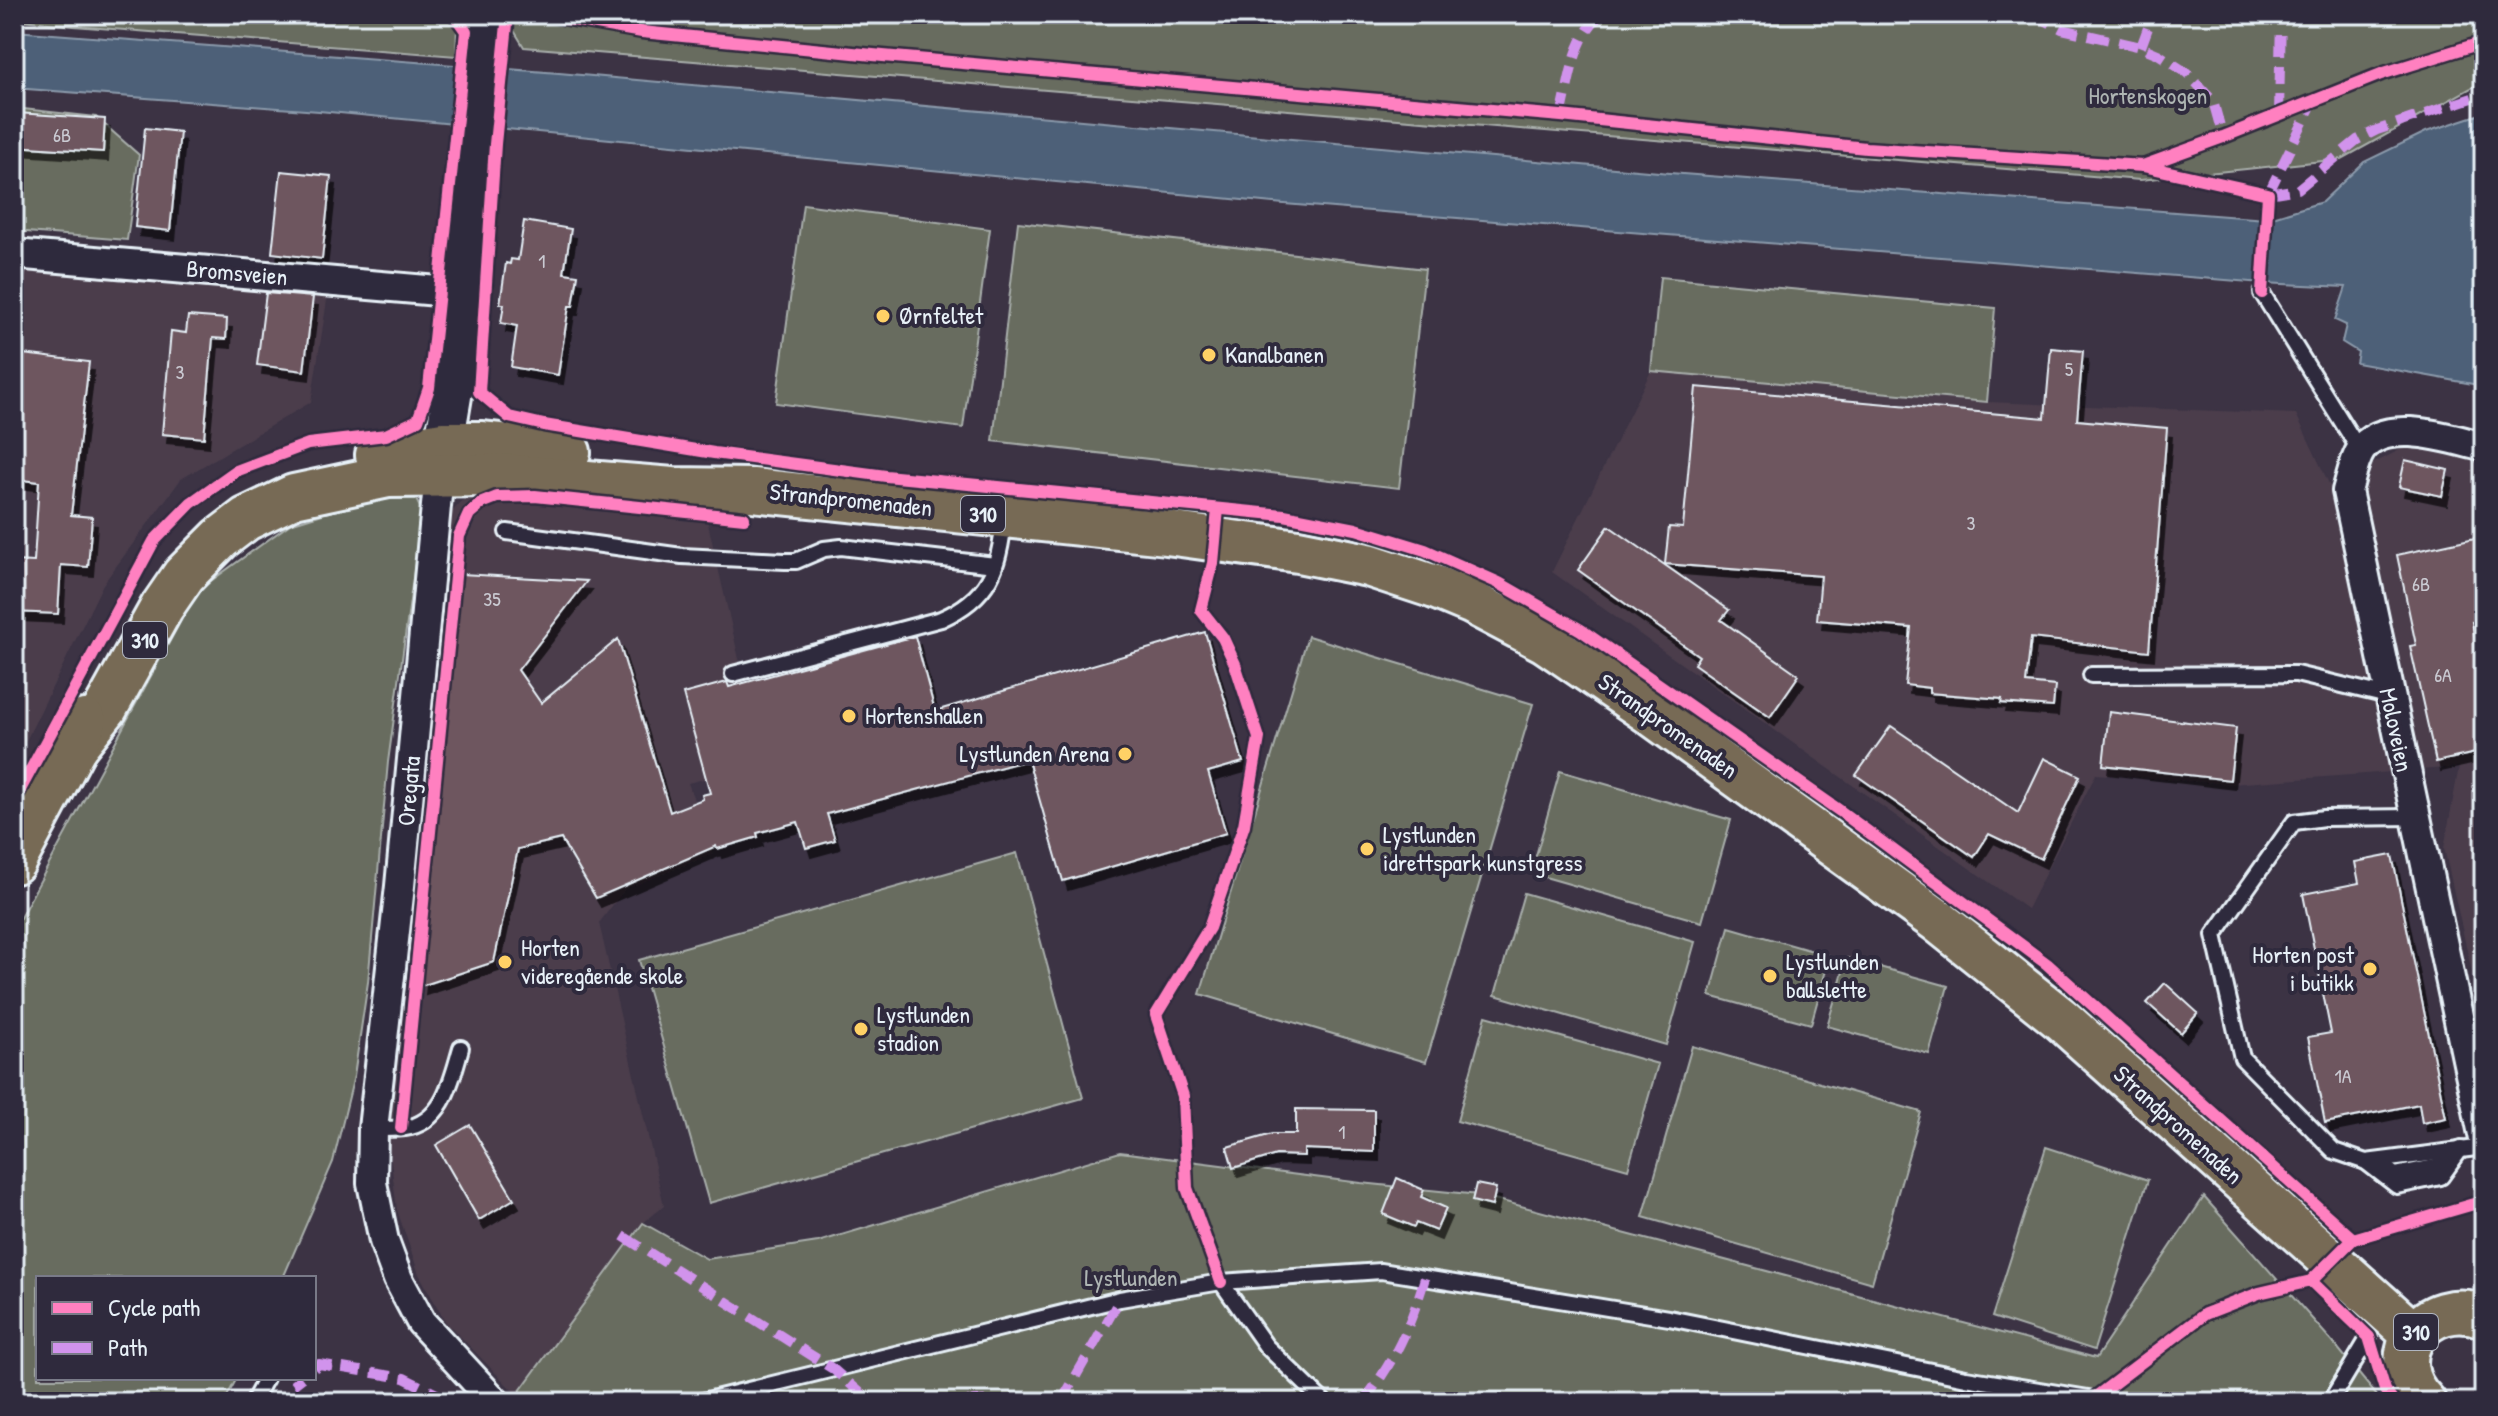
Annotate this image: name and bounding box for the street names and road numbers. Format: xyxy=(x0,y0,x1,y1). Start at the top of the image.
street label: Bromsveien xyxy=(185,252,289,292)
street label: Strandpromenaden xyxy=(768,475,934,523)
road number: 310 xyxy=(961,496,1005,532)
road number: 310 xyxy=(123,622,167,658)
street label: Strandpromenaden xyxy=(1593,665,1745,785)
street label: Moloveien xyxy=(2372,685,2421,775)
street label: Oregata xyxy=(389,755,427,827)
street label: Strandpromenaden xyxy=(2107,1058,2250,1191)
road number: 310 xyxy=(2394,1314,2438,1350)

